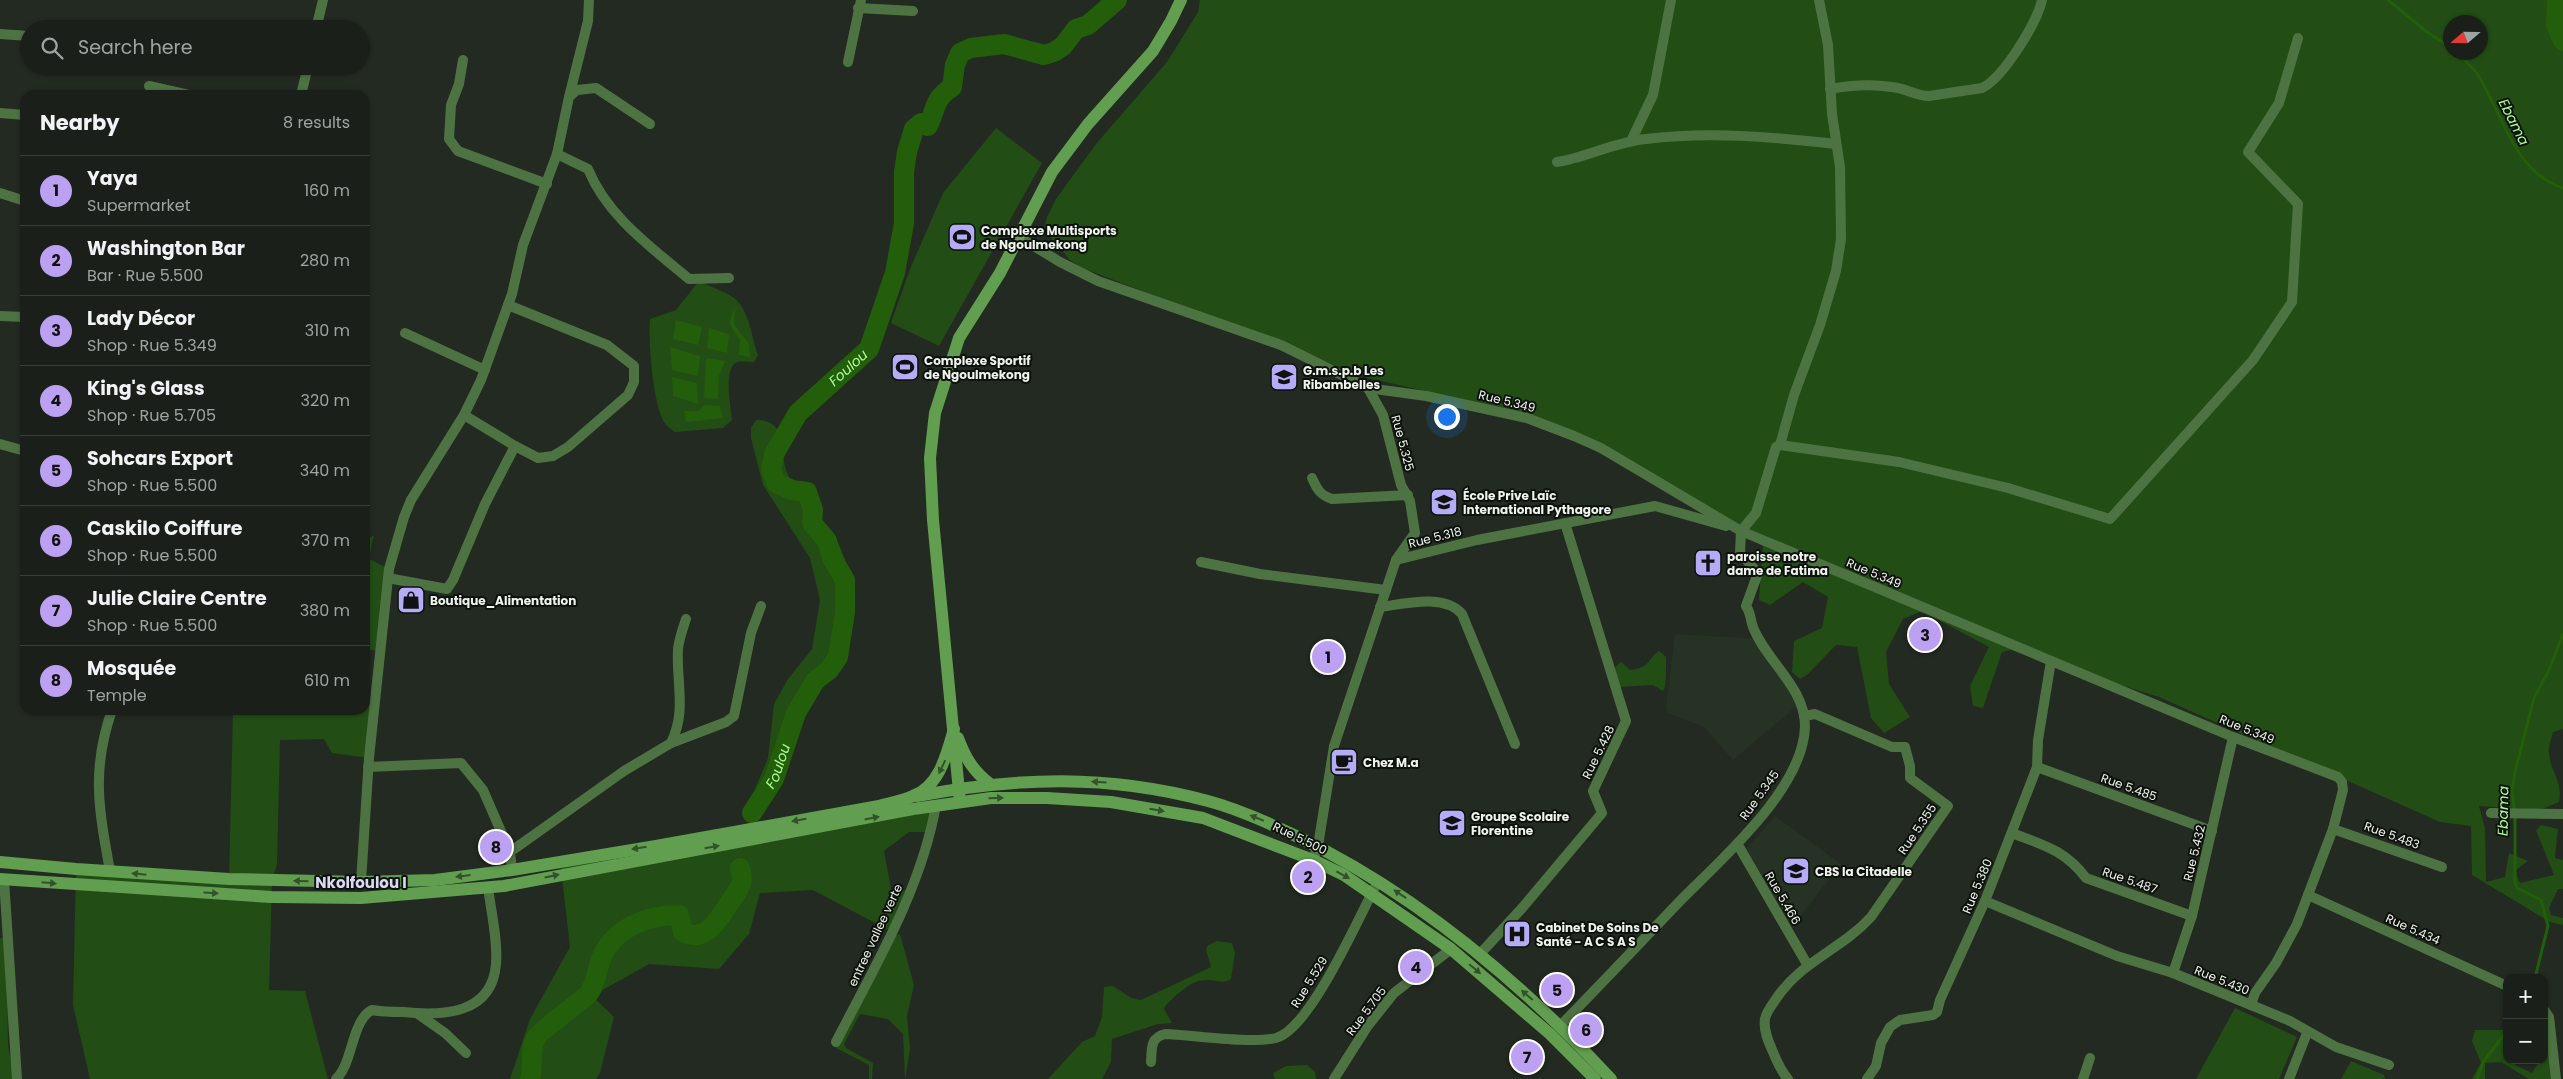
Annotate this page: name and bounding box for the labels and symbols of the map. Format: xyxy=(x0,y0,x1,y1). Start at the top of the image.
north arrow xyxy=(2443,15,2488,60)
water label: Ebama xyxy=(2494,95,2535,149)
sports icon: Complexe Multisports de Ngoulmekong xyxy=(947,222,977,252)
place label: Complexe Multisports de Ngoulmekong xyxy=(981,222,1117,253)
water label: Foulou xyxy=(824,345,872,391)
sports icon: Complexe Sportif de Ngoulmekong xyxy=(890,352,920,382)
place label: Complexe Sportif de Ngoulmekong xyxy=(924,352,1031,383)
school or university icon: G.m.s.p.b Les Ribambelles xyxy=(1269,362,1299,392)
place label: G.m.s.p.b Les Ribambelles xyxy=(1303,362,1384,393)
street label: Rue 5.349 xyxy=(1477,386,1537,416)
your location xyxy=(1434,404,1460,430)
street label: Rue 5.325 xyxy=(1387,413,1419,473)
school or university icon: École Prive Laïc International Pythagore xyxy=(1429,487,1459,517)
place label: École Prive Laïc International Pythagore xyxy=(1463,487,1612,518)
street label: Rue 5.318 xyxy=(1407,522,1463,552)
church icon: paroisse notre dame de Fatima xyxy=(1693,548,1723,578)
place label: paroisse notre dame de Fatima xyxy=(1727,548,1828,579)
street label: Rue 5.349 xyxy=(1844,554,1904,592)
shop icon: Boutique_Alimentation xyxy=(396,585,426,615)
place label: Boutique_Alimentation xyxy=(430,592,576,609)
pin: 3 xyxy=(1909,616,1941,654)
pin: 1 xyxy=(1312,638,1344,676)
street label: Rue 5.349 xyxy=(2217,710,2277,748)
street label: Rue 5.428 xyxy=(1578,722,1618,782)
water label: Foulou xyxy=(760,741,795,793)
cafe icon: Chez M.a xyxy=(1329,747,1359,777)
place label: Chez M.a xyxy=(1363,754,1419,771)
one-way arrow xyxy=(937,760,945,774)
street label: Rue 5.345 xyxy=(1735,767,1783,823)
street label: Rue 5.485 xyxy=(2099,769,2159,805)
one-way arrow xyxy=(1091,778,1107,786)
water label: Ebama xyxy=(2493,785,2513,836)
one-way arrow xyxy=(988,794,1004,802)
street label: Rue 5.355 xyxy=(1894,800,1940,858)
one-way arrow xyxy=(1150,806,1166,814)
school or university icon: Groupe Scolaire Florentine xyxy=(1437,808,1467,838)
place label: Groupe Scolaire Florentine xyxy=(1471,808,1570,839)
one-way arrow xyxy=(864,814,880,822)
one-way arrow xyxy=(1249,814,1264,822)
one-way arrow xyxy=(791,817,807,825)
street label: Rue 5.483 xyxy=(2362,817,2422,853)
street label: Rue 5.500 xyxy=(1270,818,1330,858)
street label: Rue 5.432 xyxy=(2179,823,2209,883)
pin: 8 xyxy=(480,828,512,866)
one-way arrow xyxy=(704,843,720,851)
one-way arrow xyxy=(631,845,647,853)
school or university icon: CBS la Citadelle xyxy=(1781,856,1811,886)
street label: Rue 5.380 xyxy=(1958,856,1996,916)
pin: 2 xyxy=(1292,858,1324,896)
place label: CBS la Citadelle xyxy=(1815,863,1913,880)
street label: Rue 5.487 xyxy=(2100,863,2160,898)
street label: Rue 5.466 xyxy=(1761,868,1805,928)
one-way arrow xyxy=(131,870,147,878)
one-way arrow xyxy=(1335,871,1350,879)
district label: Nkolfoulou I xyxy=(315,872,407,893)
one-way arrow xyxy=(455,872,471,880)
one-way arrow xyxy=(544,872,559,880)
one-way arrow xyxy=(293,877,309,885)
one-way arrow xyxy=(41,880,57,888)
street label: entree vallee verte xyxy=(844,881,906,989)
one-way arrow xyxy=(203,889,219,897)
one-way arrow xyxy=(1393,889,1407,899)
street label: Rue 5.434 xyxy=(2383,909,2443,949)
hospital icon: Cabinet De Soins De Santé - A C S A S xyxy=(1502,919,1532,949)
place label: Cabinet De Soins De Santé - A C S A S xyxy=(1536,919,1659,950)
pin: 4 xyxy=(1400,948,1432,986)
street label: Rue 5.529 xyxy=(1287,953,1331,1011)
street label: Rue 5.430 xyxy=(2192,961,2252,999)
one-way arrow xyxy=(1469,963,1481,974)
pin: 5 xyxy=(1541,971,1573,1009)
street label: Rue 5.705 xyxy=(1342,983,1390,1039)
one-way arrow xyxy=(1521,990,1534,1001)
pin: 6 xyxy=(1570,1011,1602,1049)
pin: 7 xyxy=(1511,1038,1543,1076)

